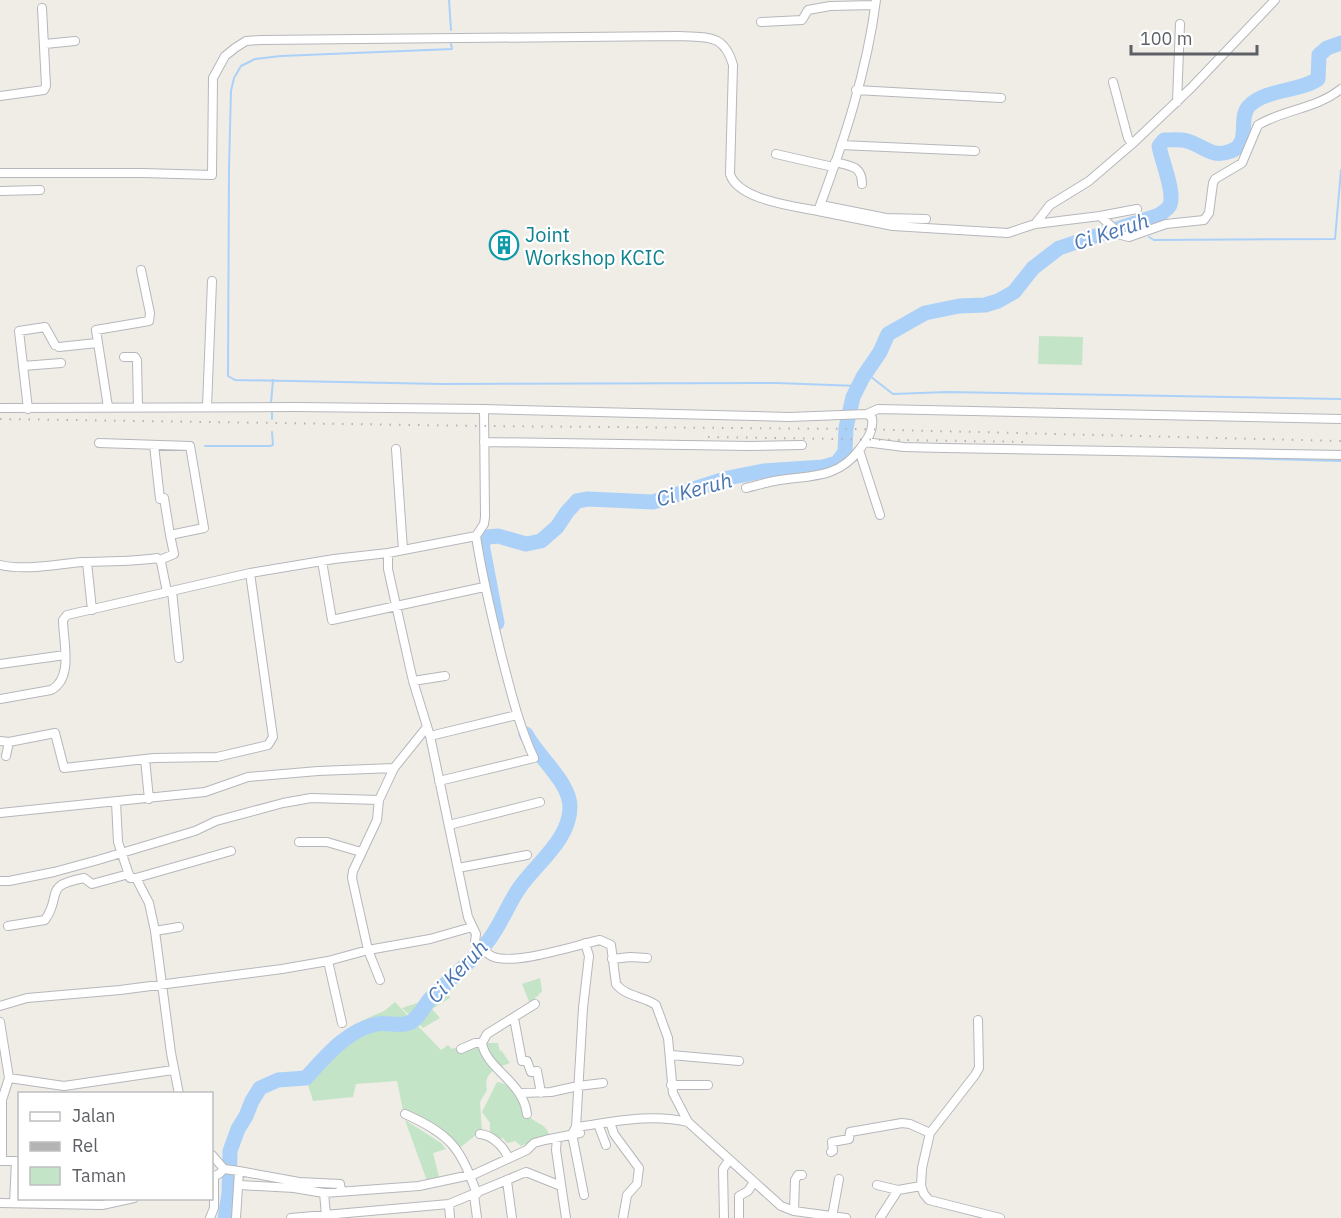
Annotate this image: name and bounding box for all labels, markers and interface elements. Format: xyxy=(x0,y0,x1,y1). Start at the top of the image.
scale bar xyxy=(1131,18,1257,56)
text: 100 m xyxy=(1140,27,1192,50)
water label: Ci Keruh xyxy=(1070,206,1152,256)
place label: Joint Workshop KCIC xyxy=(525,221,665,271)
building icon: Joint Workshop KCIC xyxy=(488,229,520,261)
water label: Ci Keruh xyxy=(653,465,735,513)
water label: Ci Keruh xyxy=(420,933,494,1009)
legend xyxy=(18,1092,213,1200)
text: Jalan xyxy=(72,1104,116,1127)
text: Rel xyxy=(72,1134,98,1157)
text: Taman xyxy=(72,1164,126,1187)

